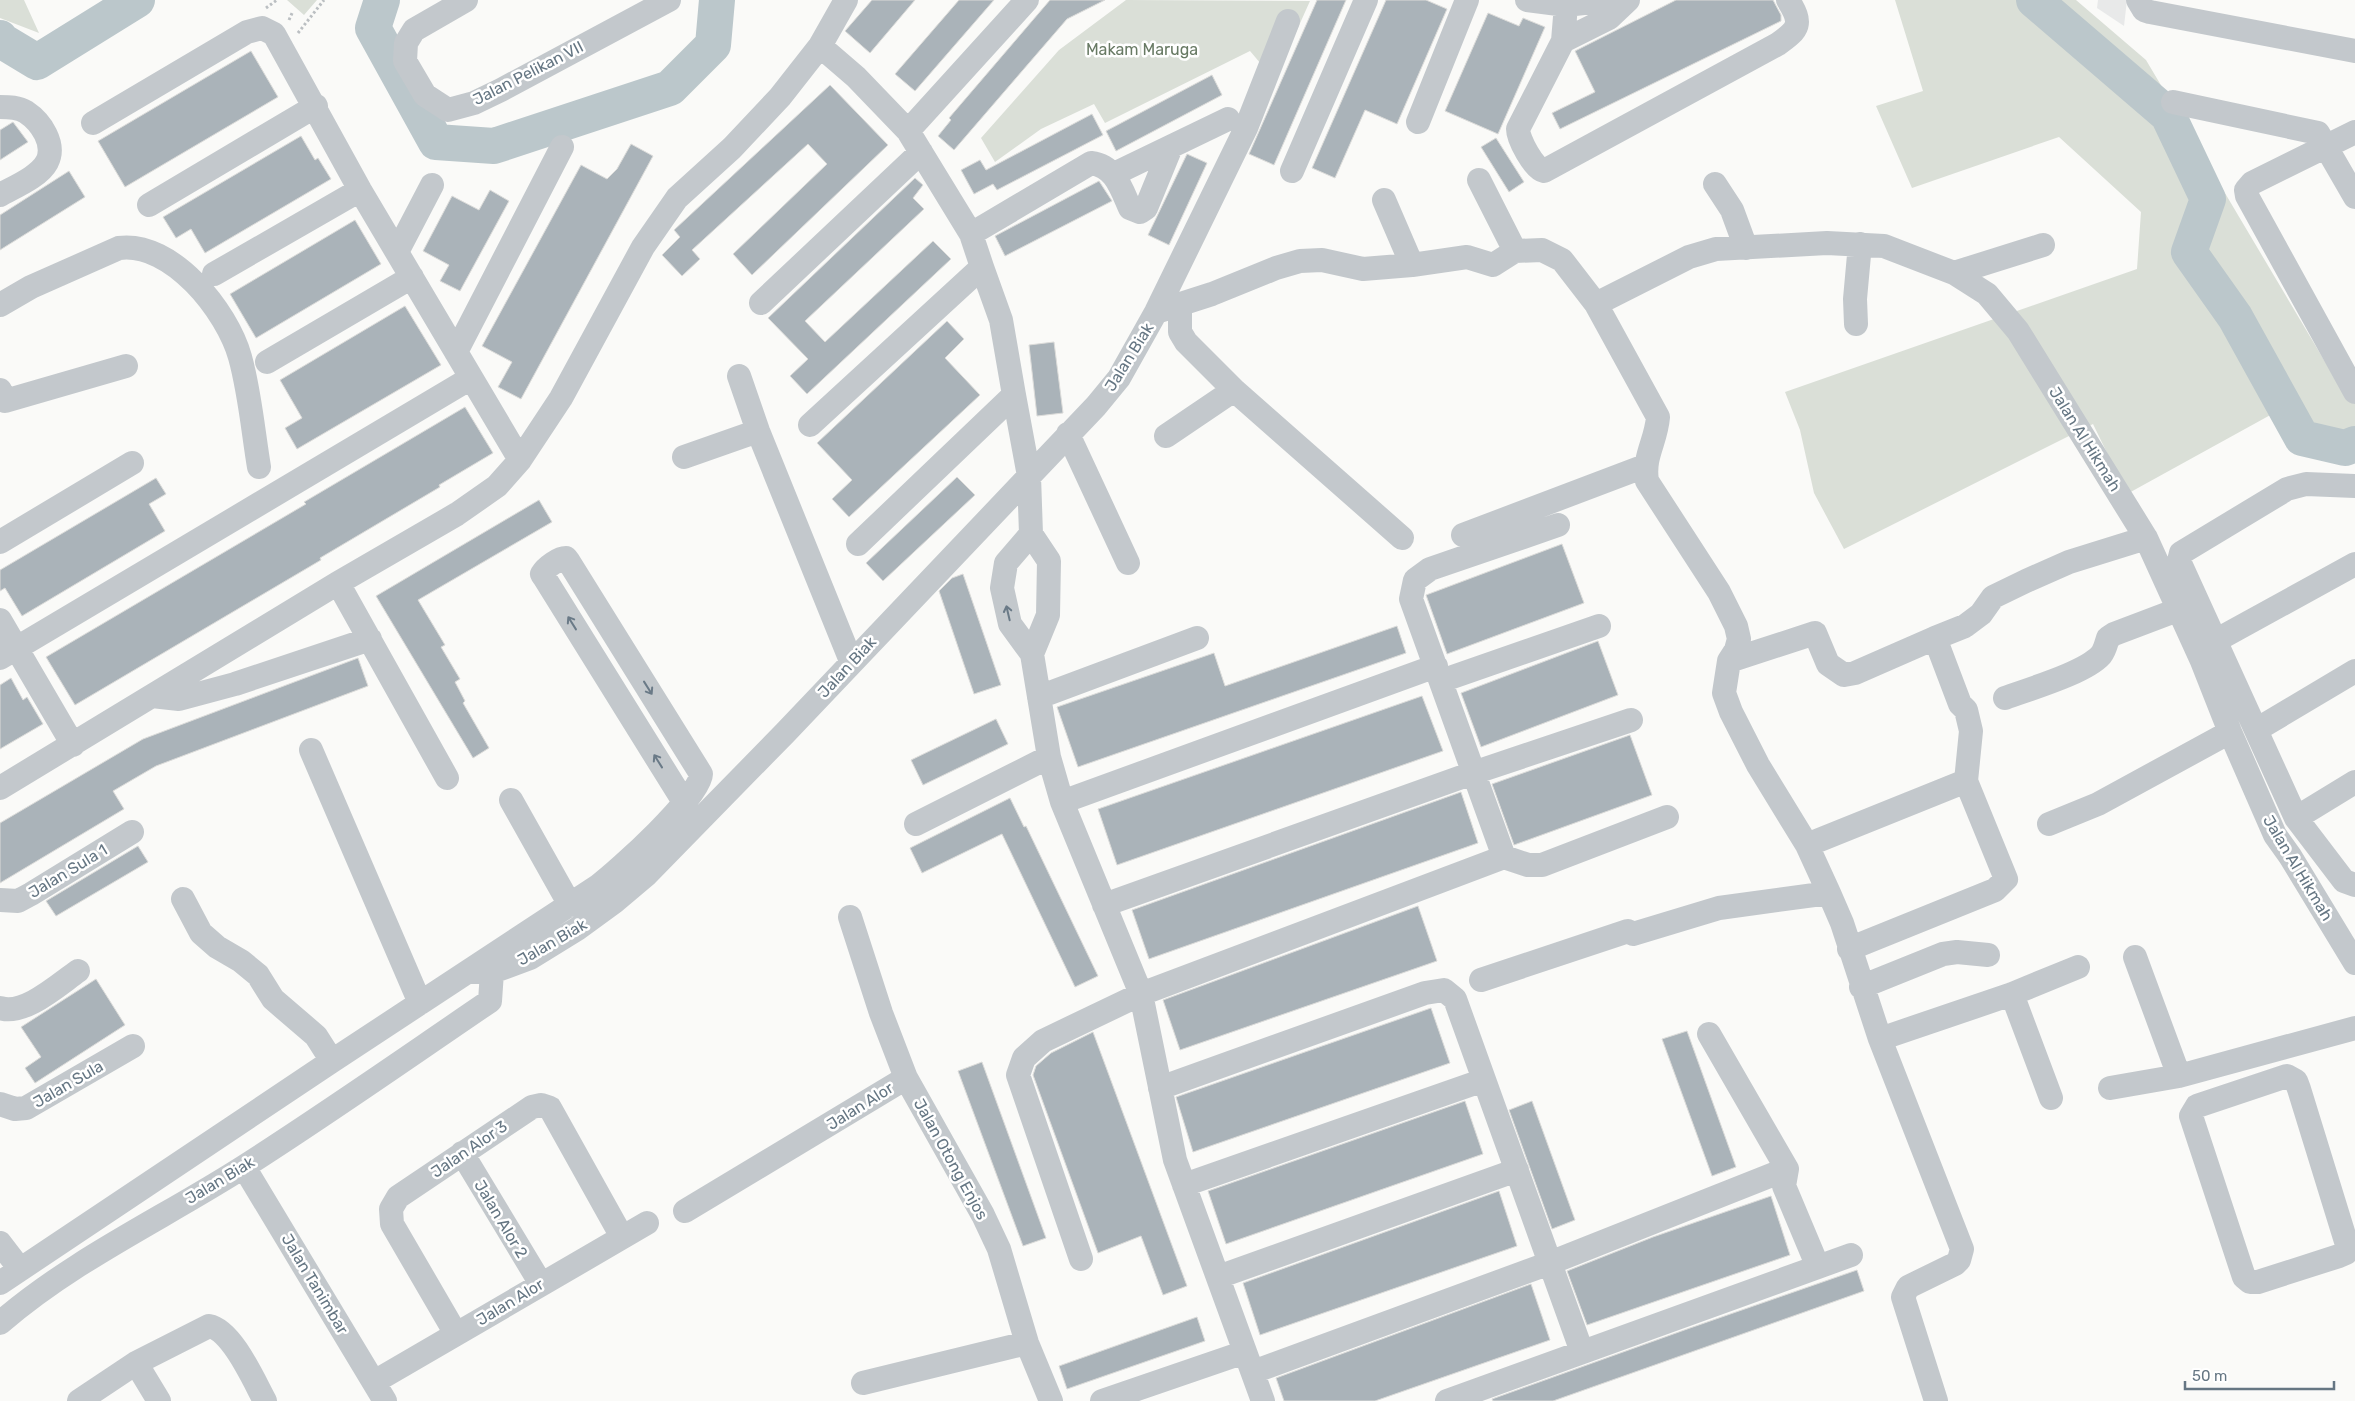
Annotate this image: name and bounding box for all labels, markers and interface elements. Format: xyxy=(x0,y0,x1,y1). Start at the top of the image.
street label: Jalan Pelikan VII xyxy=(470,37,586,109)
park label: Makam Maruga xyxy=(1086,40,1198,59)
street label: Jalan Biak xyxy=(1101,319,1158,395)
street label: Jalan Al Hikmah xyxy=(2045,383,2125,495)
one-way arrow xyxy=(1003,605,1012,621)
one-way arrow xyxy=(567,616,577,630)
street label: Jalan Biak xyxy=(814,632,881,702)
one-way arrow xyxy=(643,681,653,695)
one-way arrow xyxy=(653,754,663,768)
street label: Jalan Al Hikmah xyxy=(2259,812,2337,924)
street label: Jalan Sula 1 xyxy=(25,840,111,902)
street label: Jalan Biak xyxy=(514,914,591,969)
street label: Jalan Sula xyxy=(30,1056,106,1112)
street label: Jalan Alor xyxy=(823,1078,897,1134)
street label: Jalan Otong Enjos xyxy=(910,1095,992,1223)
street label: Jalan Alor 3 xyxy=(427,1117,511,1181)
street label: Jalan Biak xyxy=(182,1152,258,1208)
street label: Jalan Alor 2 xyxy=(470,1177,532,1261)
street label: Jalan Tanimbar xyxy=(278,1230,352,1338)
street label: Jalan Alor xyxy=(473,1275,547,1329)
scale bar xyxy=(2185,1358,2334,1390)
text: 50 m xyxy=(2192,1367,2227,1385)

